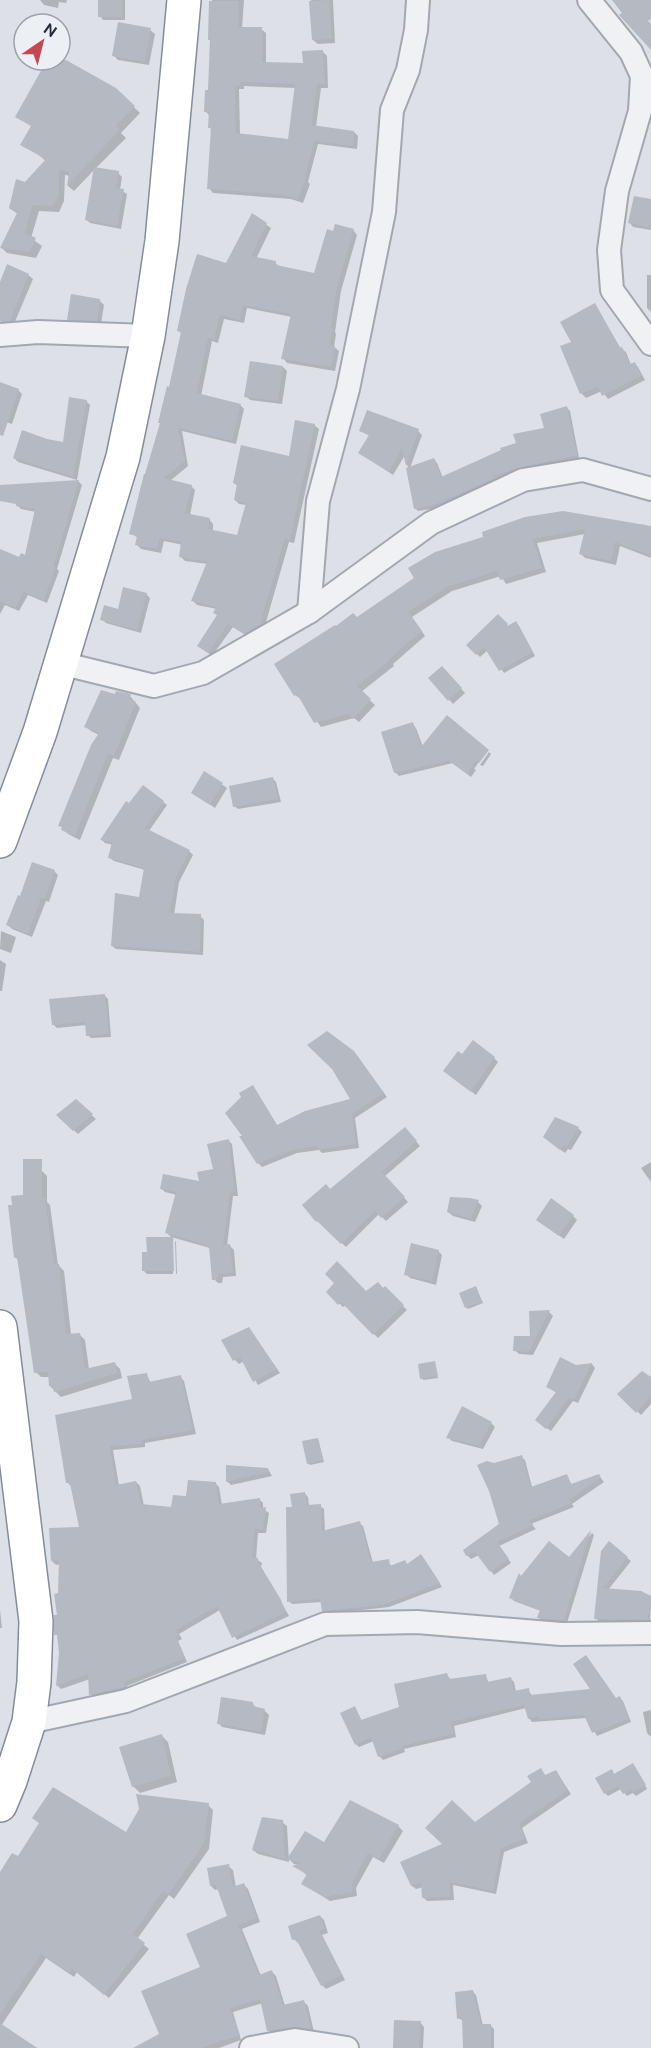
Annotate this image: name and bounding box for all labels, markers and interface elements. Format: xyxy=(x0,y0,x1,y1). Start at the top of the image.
north arrow xyxy=(12,12,72,72)
text: N xyxy=(41,19,61,41)

